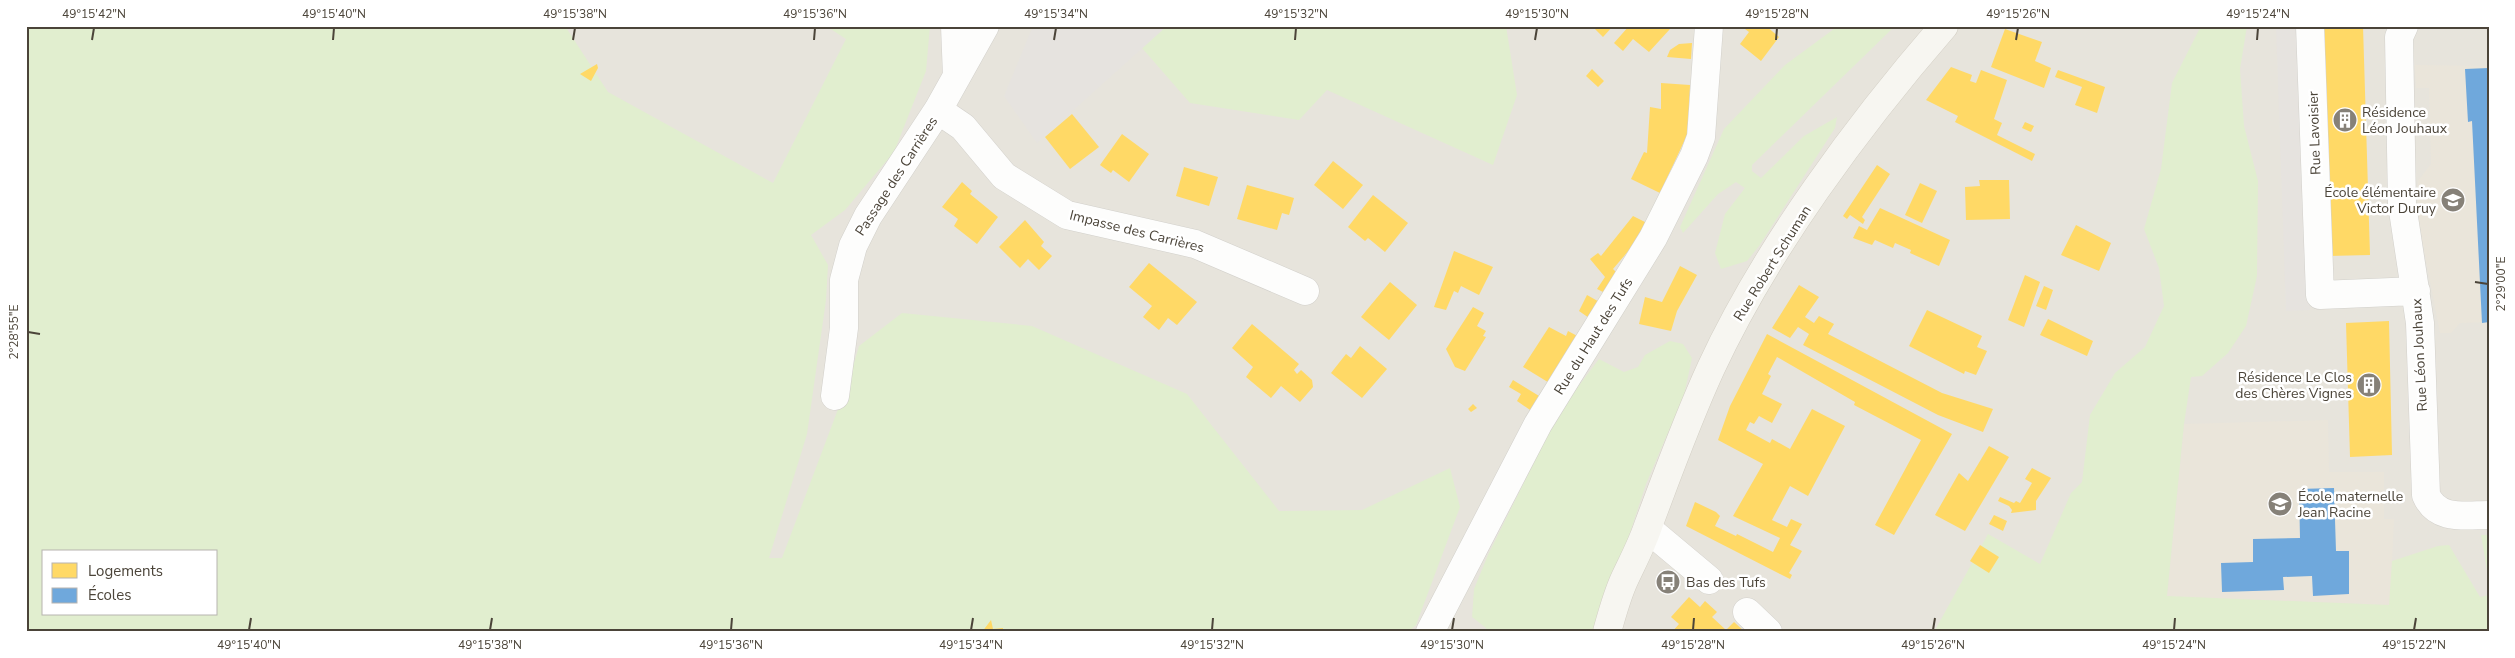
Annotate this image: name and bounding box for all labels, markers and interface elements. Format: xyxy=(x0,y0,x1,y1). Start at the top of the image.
text: 49°15'42"N xyxy=(62,6,126,22)
text: 49°15'40"N xyxy=(302,6,366,22)
text: 49°15'38"N xyxy=(543,6,607,22)
text: 49°15'36"N xyxy=(783,6,847,22)
text: 49°15'34"N xyxy=(1024,6,1088,22)
text: 49°15'32"N xyxy=(1264,6,1328,22)
text: 49°15'30"N xyxy=(1505,6,1569,22)
text: 49°15'28"N xyxy=(1745,6,1809,22)
text: 49°15'26"N xyxy=(1986,6,2050,22)
text: 49°15'24"N xyxy=(2226,6,2290,22)
street label: Rue Lavoisier xyxy=(2304,91,2325,175)
place label: Résidence Léon Jouhaux xyxy=(2362,103,2448,138)
building icon: Résidence Léon Jouhaux xyxy=(2332,107,2358,133)
street label: Passage des Carrières xyxy=(851,113,942,240)
place label: École élémentaire Victor Duruy xyxy=(2324,183,2437,218)
school or university icon: École élémentaire Victor Duruy xyxy=(2440,187,2466,213)
street label: Rue Robert Schuman xyxy=(1729,202,1816,325)
street label: Impasse des Carrières xyxy=(1068,206,1206,257)
text: 2°29'00"E xyxy=(2493,257,2509,311)
street label: Rue du Haut des Tufs xyxy=(1550,274,1637,398)
street label: Rue Léon Jouhaux xyxy=(2407,297,2432,412)
text: 2°28'55"E xyxy=(6,305,22,359)
place label: Résidence Le Clos des Chères Vignes xyxy=(2235,368,2352,403)
building icon: Résidence Le Clos des Chères Vignes xyxy=(2356,372,2382,398)
place label: École maternelle Jean Racine xyxy=(2297,487,2403,522)
school or university icon: École maternelle Jean Racine xyxy=(2267,491,2293,517)
legend xyxy=(42,550,218,616)
text: Logements xyxy=(88,561,163,581)
bus stop icon: Bas des Tufs xyxy=(1655,569,1681,595)
place label: Bas des Tufs xyxy=(1686,573,1766,592)
text: Écoles xyxy=(88,585,131,605)
text: 49°15'40"N xyxy=(217,637,281,653)
text: 49°15'38"N xyxy=(458,637,522,653)
text: 49°15'36"N xyxy=(699,637,763,653)
text: 49°15'34"N xyxy=(939,637,1003,653)
text: 49°15'32"N xyxy=(1180,637,1244,653)
text: 49°15'30"N xyxy=(1420,637,1484,653)
text: 49°15'28"N xyxy=(1661,637,1725,653)
text: 49°15'26"N xyxy=(1901,637,1965,653)
text: 49°15'24"N xyxy=(2142,637,2206,653)
text: 49°15'22"N xyxy=(2382,637,2446,653)

